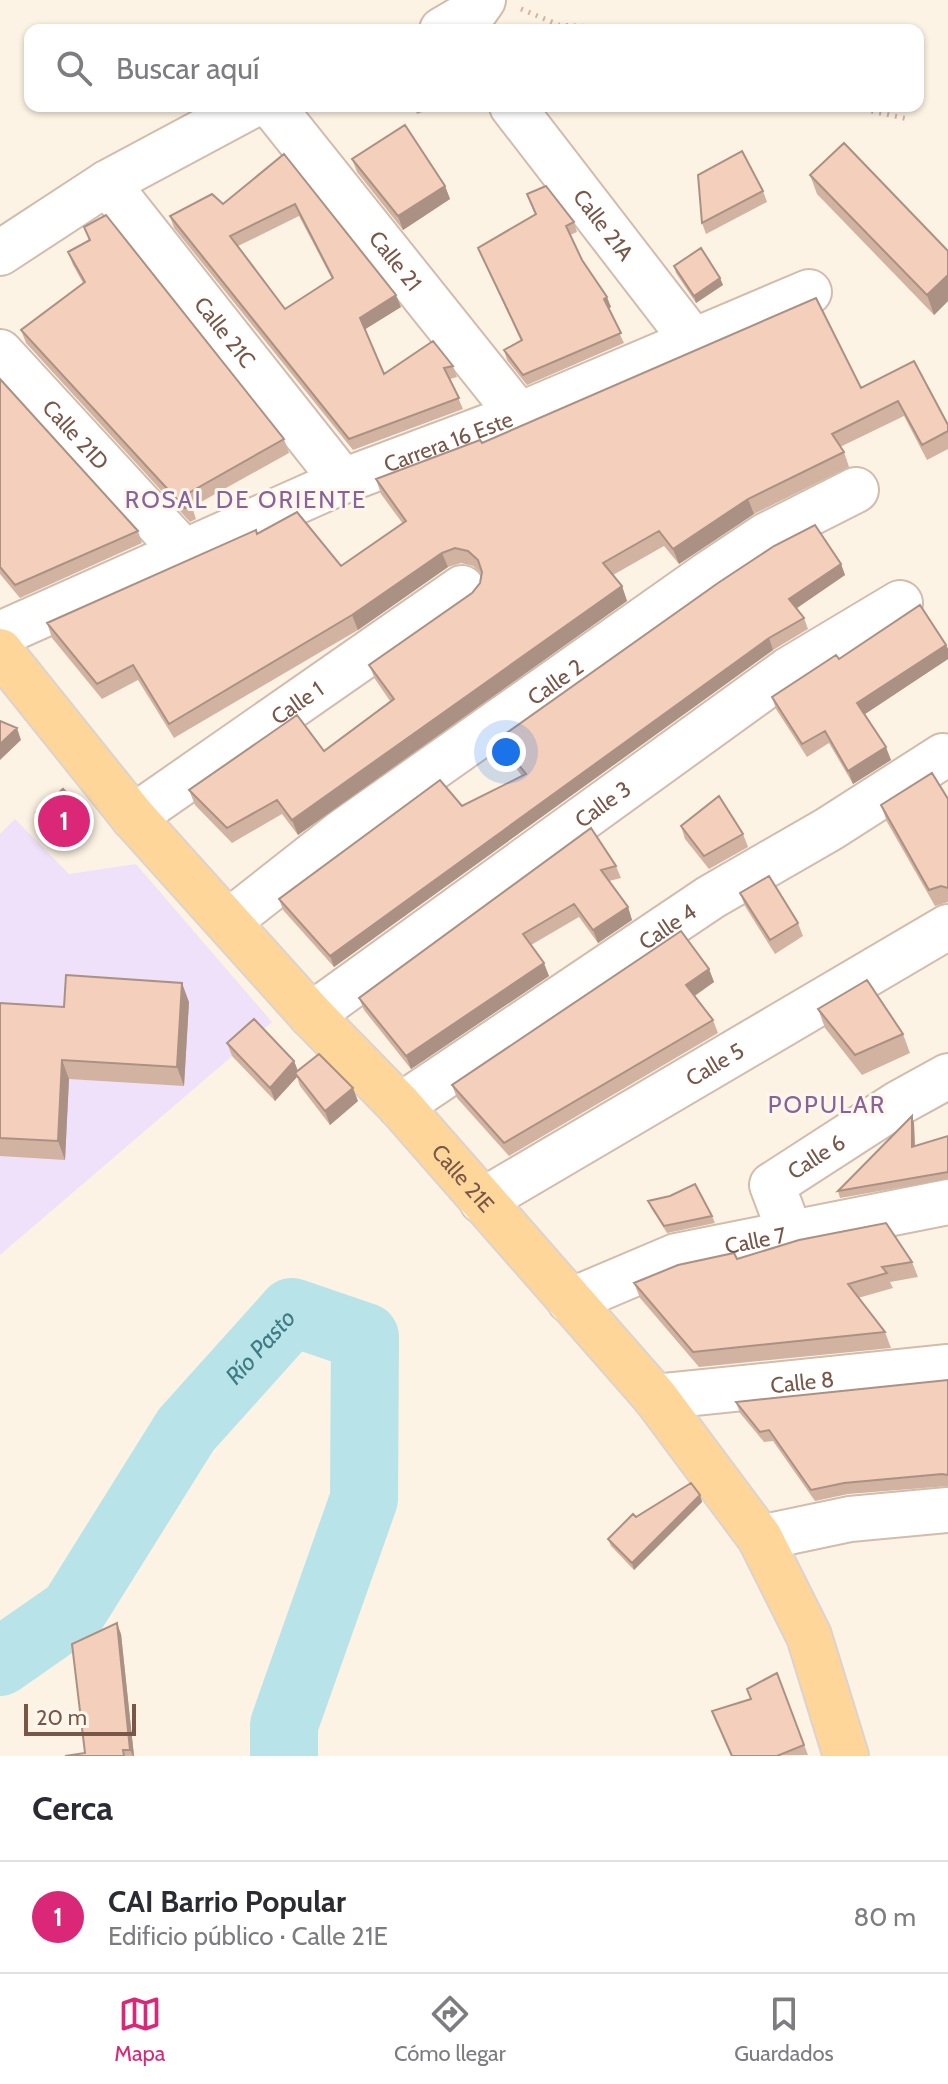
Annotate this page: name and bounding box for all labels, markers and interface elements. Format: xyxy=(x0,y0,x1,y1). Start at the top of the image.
search box xyxy=(24,24,924,112)
icon: search xyxy=(52,46,96,90)
text: Buscar aquí xyxy=(116,50,259,87)
street label: Calle 21A xyxy=(567,184,639,267)
street label: Calle 21 xyxy=(363,225,427,296)
street label: Calle 21C xyxy=(188,291,261,373)
street label: Calle 21D xyxy=(37,394,114,475)
street label: Carrera 16 Este xyxy=(380,406,517,478)
district label: ROSAL DE ORIENTE xyxy=(125,485,367,514)
street label: Calle 2 xyxy=(522,653,589,711)
street label: Calle 1 xyxy=(266,676,329,731)
your location xyxy=(486,732,526,772)
street label: Calle 3 xyxy=(570,775,636,834)
pin: 1 xyxy=(38,791,90,851)
street label: Calle 4 xyxy=(634,898,702,956)
street label: Calle 5 xyxy=(681,1037,749,1092)
district label: POPULAR xyxy=(768,1090,886,1119)
street label: Calle 6 xyxy=(783,1128,850,1185)
street label: Calle 21E xyxy=(426,1139,500,1218)
street label: Calle 7 xyxy=(722,1221,788,1260)
water label: Río Pasto xyxy=(219,1303,301,1390)
street label: Calle 8 xyxy=(769,1366,835,1399)
scale bar xyxy=(24,1700,136,1736)
text: 20 m xyxy=(36,1704,87,1731)
text: Cerca xyxy=(32,1787,113,1829)
text: CAI Barrio Popular xyxy=(108,1883,346,1920)
text: 1 xyxy=(53,1901,63,1933)
text: 80 m xyxy=(853,1901,916,1933)
text: Edificio público · Calle 21E xyxy=(108,1920,388,1952)
tab: Mapa xyxy=(114,1992,165,2067)
tab: Cómo llegar xyxy=(394,1992,506,2067)
tab: Guardados xyxy=(734,1992,834,2067)

